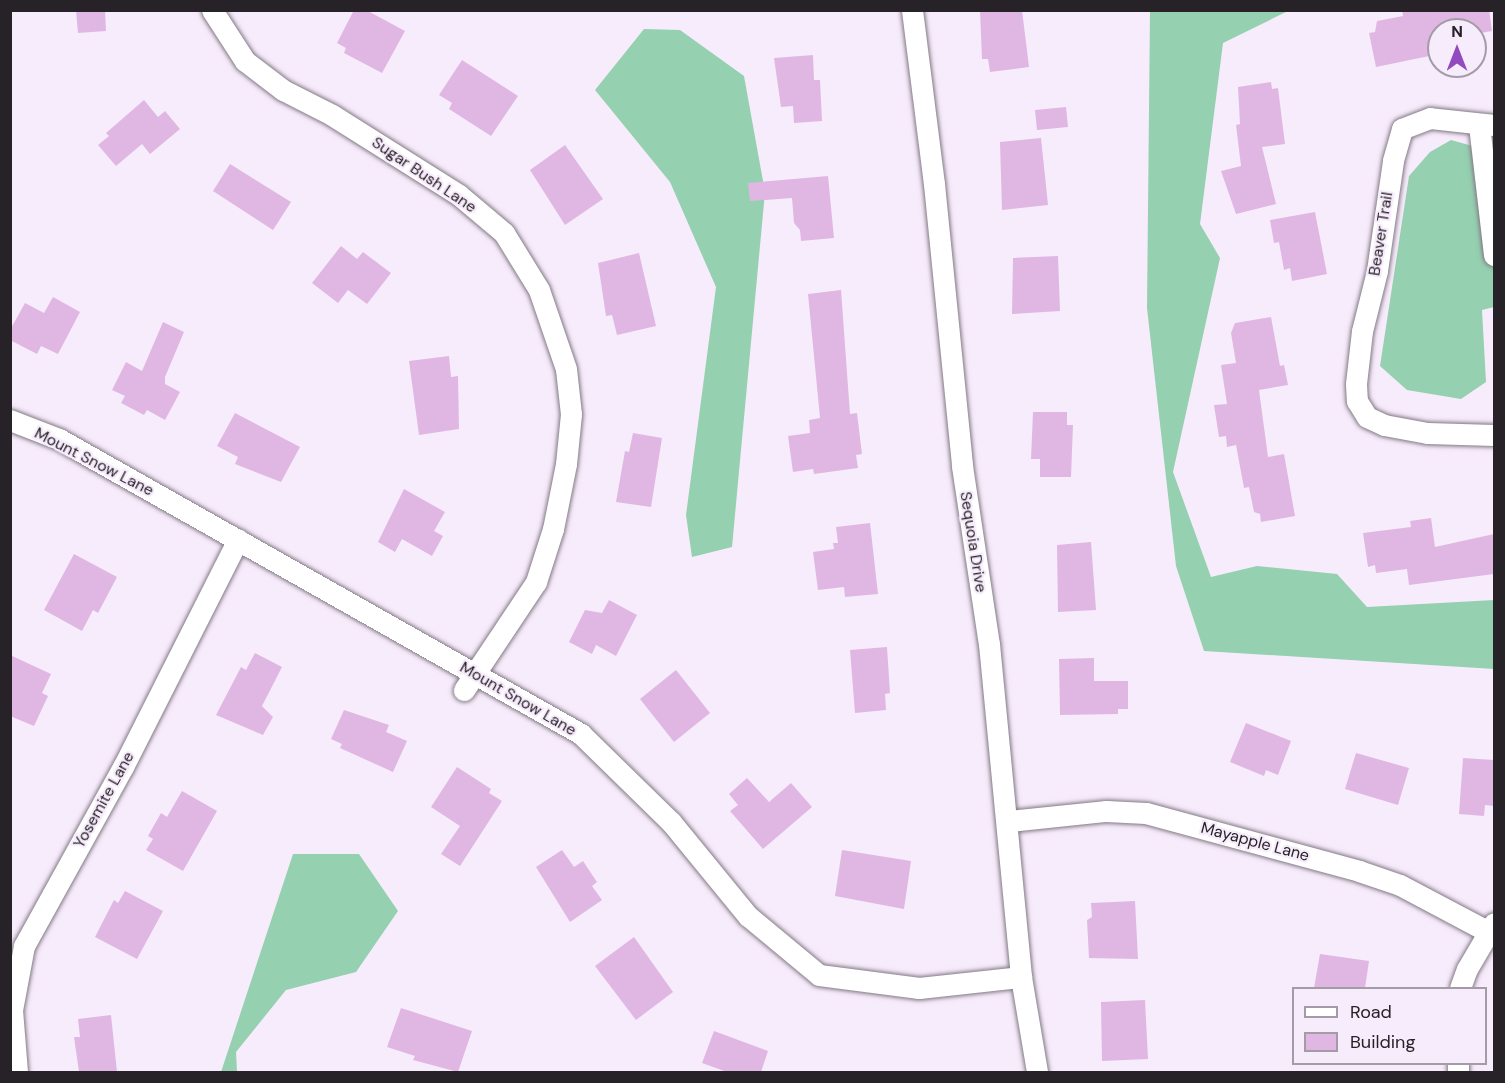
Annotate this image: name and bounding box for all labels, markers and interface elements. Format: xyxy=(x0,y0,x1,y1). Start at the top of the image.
north arrow xyxy=(1427,18,1487,78)
text: N xyxy=(1451,21,1463,42)
street label: Sugar Bush Lane xyxy=(368,133,480,217)
street label: Beaver Trail xyxy=(1365,191,1397,277)
street label: Mount Snow Lane xyxy=(31,424,157,500)
street label: Sequoia Drive xyxy=(956,490,990,594)
street label: Mount Snow Lane xyxy=(456,658,580,740)
street label: Yosemite Lane xyxy=(70,748,138,852)
street label: Mayapple Lane xyxy=(1199,818,1311,866)
legend xyxy=(1292,987,1487,1065)
text: Road xyxy=(1350,1000,1392,1024)
text: Building xyxy=(1350,1030,1415,1054)

